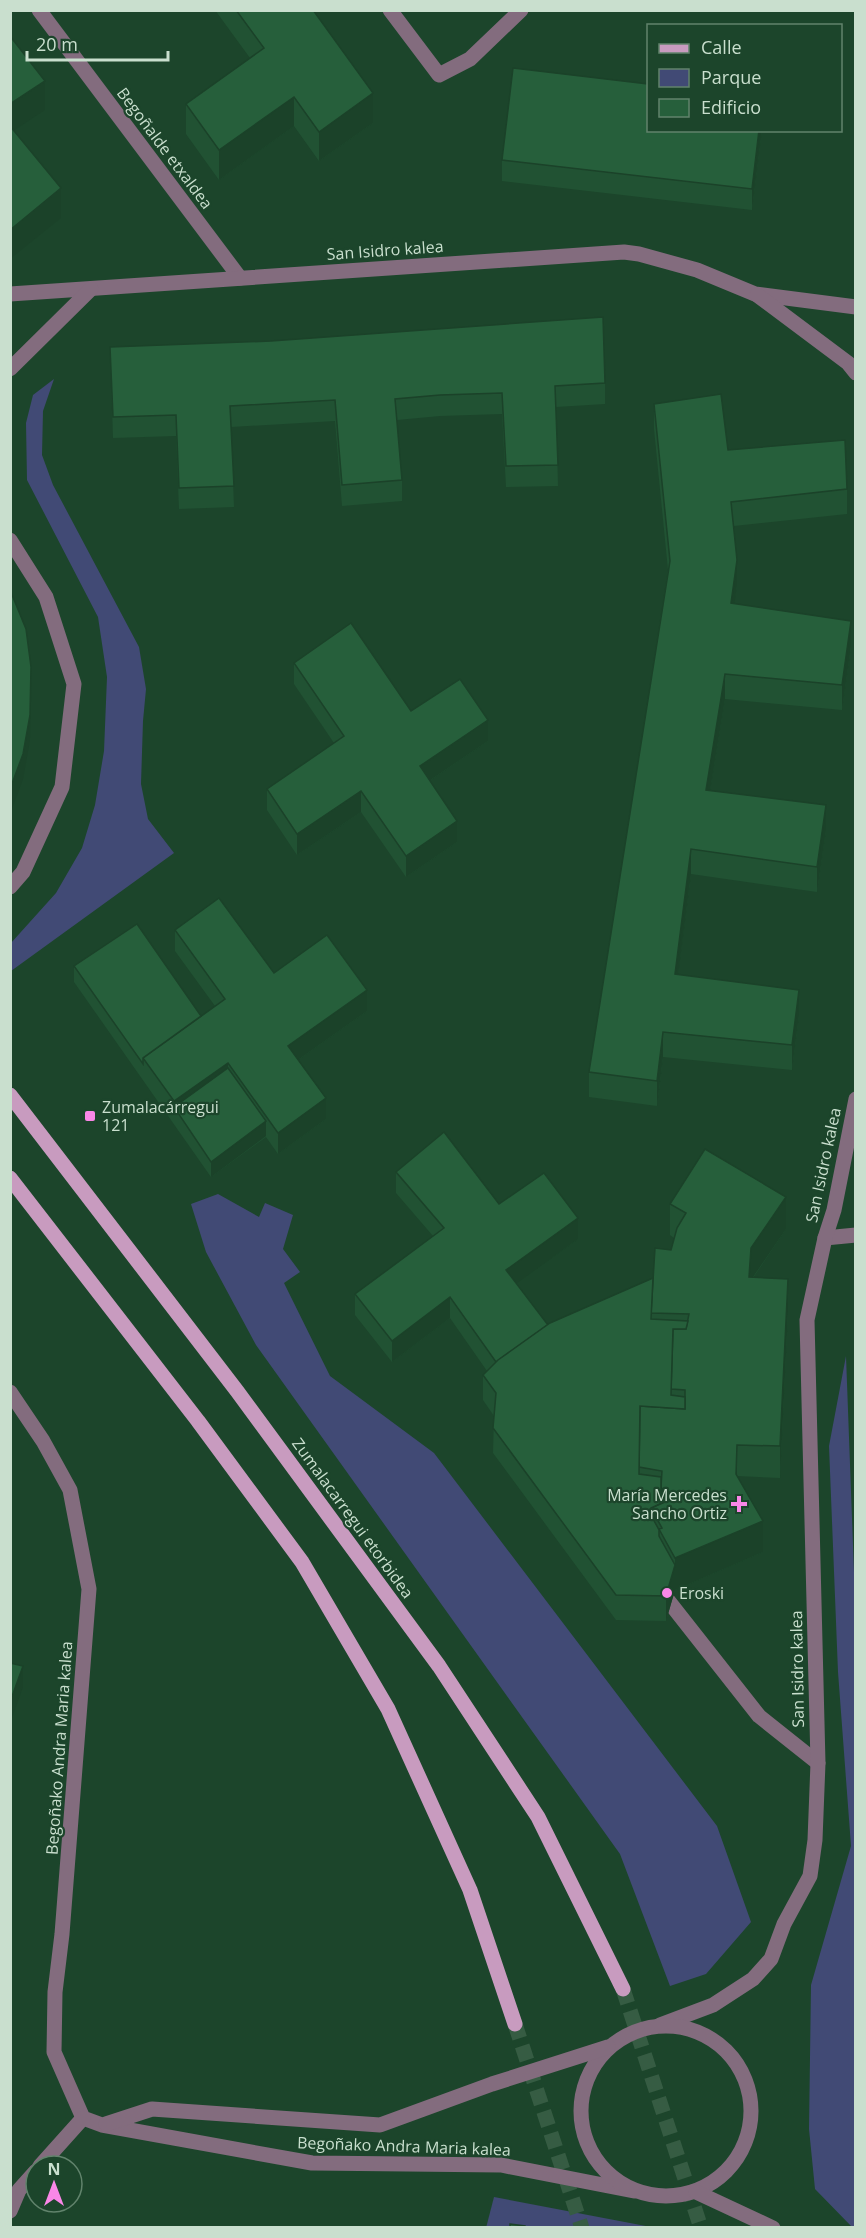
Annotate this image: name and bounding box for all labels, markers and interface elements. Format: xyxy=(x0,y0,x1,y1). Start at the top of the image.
scale bar xyxy=(27,24,168,62)
legend xyxy=(647,24,842,132)
text: 20 m xyxy=(36,32,78,56)
text: Calle xyxy=(701,35,742,59)
text: Parque xyxy=(701,65,761,89)
street label: Begoñalde etxaldea xyxy=(112,83,218,213)
text: Edificio xyxy=(701,95,761,119)
street label: San Isidro kalea xyxy=(326,235,444,265)
place label: Zumalacárregui 121 xyxy=(102,1096,219,1136)
street label: San Isidro kalea xyxy=(800,1105,846,1225)
marker: Zumalacárregui 121 xyxy=(83,1109,97,1123)
street label: Zumalacarregui etorbidea xyxy=(287,1433,419,1603)
place label: María Mercedes Sancho Ortiz xyxy=(607,1484,727,1524)
marker: María Mercedes Sancho Ortiz xyxy=(732,1497,746,1511)
place label: Eroski xyxy=(679,1582,724,1604)
marker: Eroski xyxy=(660,1586,674,1600)
street label: San Isidro kalea xyxy=(785,1610,809,1728)
street label: Begoñako Andra Maria kalea xyxy=(41,1641,77,1855)
street label: Begoñako Andra Maria kalea xyxy=(297,2131,511,2161)
north arrow xyxy=(24,2154,84,2214)
text: N xyxy=(47,2158,61,2180)

